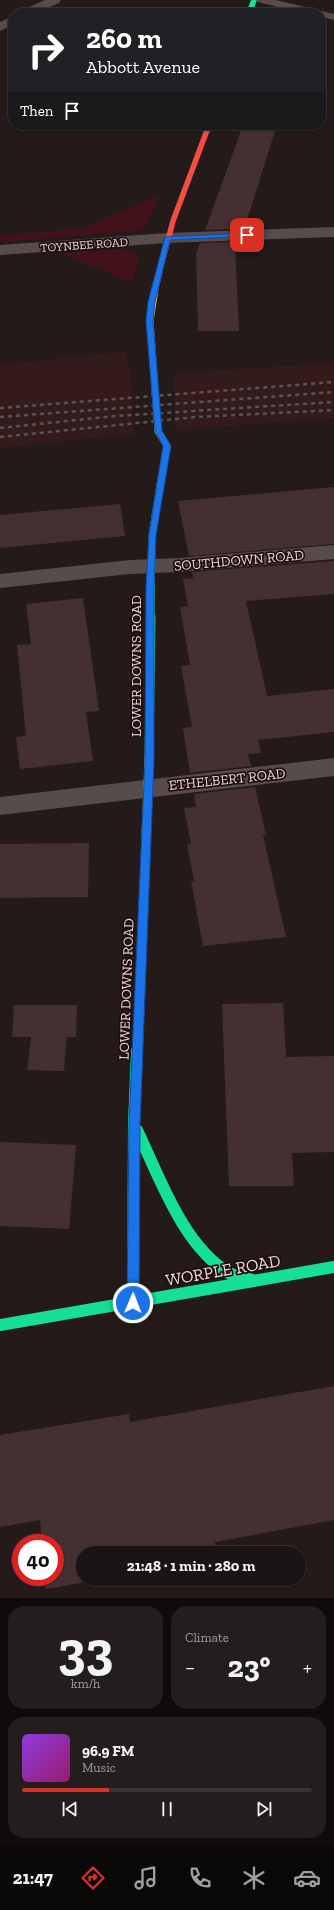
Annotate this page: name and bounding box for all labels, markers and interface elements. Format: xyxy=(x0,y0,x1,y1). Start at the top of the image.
text: 260 m xyxy=(86,22,162,55)
icon: right xyxy=(20,24,72,76)
text: Abbott Avenue xyxy=(86,56,200,78)
icon: arrive xyxy=(61,100,83,122)
text: Then xyxy=(20,102,53,120)
pin xyxy=(230,218,264,252)
icon: arrive xyxy=(236,224,258,246)
street label: TOYNBEE ROAD xyxy=(40,235,128,255)
street label: SOUTHDOWN ROAD xyxy=(173,546,305,575)
street label: LOWER DOWNS ROAD xyxy=(128,595,145,737)
street label: ETHELBERT ROAD xyxy=(168,765,286,794)
street label: LOWER DOWNS ROAD xyxy=(116,918,137,1060)
street label: WORPLE ROAD xyxy=(164,1250,282,1290)
position arrow xyxy=(112,1282,154,1324)
speed limit sign: 40 xyxy=(12,1534,64,1586)
text: 21:48 · 1 min · 280 m xyxy=(127,1557,255,1575)
text: 33 xyxy=(58,1619,113,1681)
text: Climate xyxy=(185,1630,229,1645)
text: 23° xyxy=(228,1649,271,1685)
text: − xyxy=(185,1654,195,1681)
text: + xyxy=(303,1654,312,1681)
text: km/h xyxy=(71,1676,100,1691)
text: 96.9 FM xyxy=(82,1742,134,1760)
text: Music xyxy=(82,1760,116,1775)
icon: previous xyxy=(59,1798,81,1820)
icon: pause xyxy=(156,1798,178,1820)
icon: next xyxy=(253,1798,275,1820)
icon: directions xyxy=(79,1864,107,1892)
icon: music xyxy=(132,1864,160,1892)
icon: phone xyxy=(186,1864,214,1892)
icon: climate xyxy=(240,1864,268,1892)
icon: car xyxy=(293,1864,321,1892)
text: 21:47 xyxy=(13,1867,53,1889)

